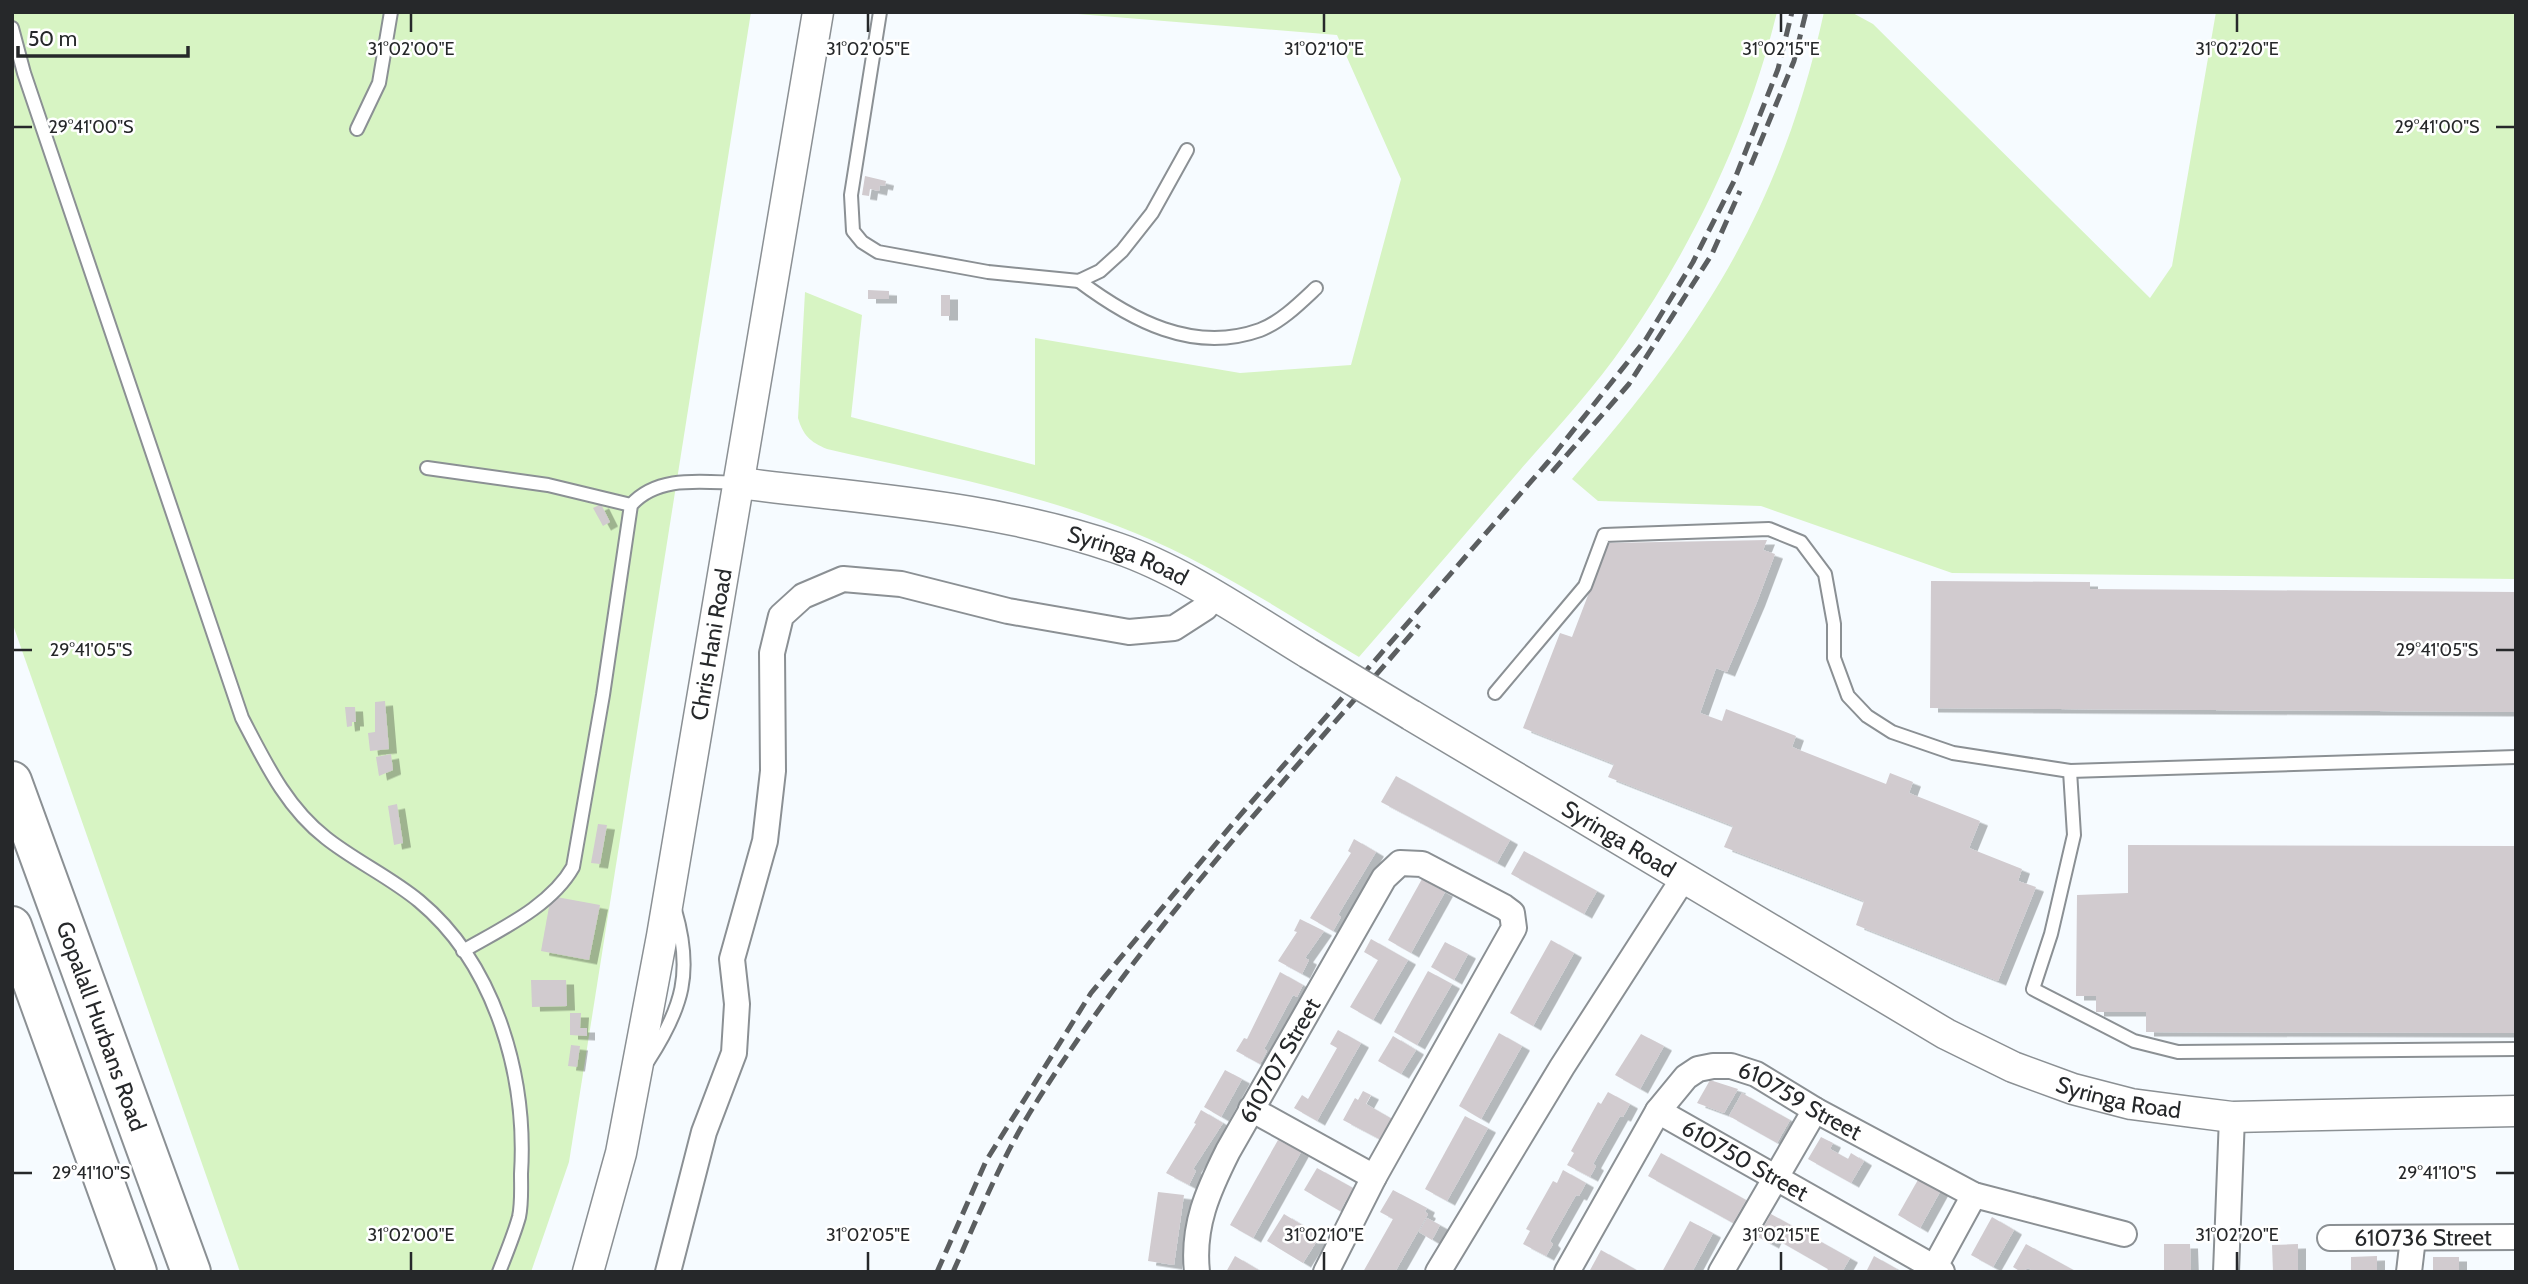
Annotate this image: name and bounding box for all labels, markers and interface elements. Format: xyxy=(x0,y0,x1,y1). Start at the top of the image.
scale bar xyxy=(18,14,187,58)
text: 50 m xyxy=(28,26,77,51)
text: 31°02'00"E xyxy=(368,38,454,60)
text: 31°02'05"E xyxy=(826,38,910,60)
text: 31°02'10"E xyxy=(1284,38,1364,60)
text: 31°02'15"E xyxy=(1742,38,1820,60)
text: 31°02'20"E xyxy=(2195,38,2279,60)
text: 29°41'00"S xyxy=(48,116,134,138)
text: 29°41'00"S xyxy=(2394,116,2480,138)
street label: Syringa Road xyxy=(1064,519,1193,592)
street label: Chris Hani Road xyxy=(685,566,738,722)
text: 29°41'05"S xyxy=(50,639,132,661)
text: 29°41'05"S xyxy=(2396,639,2478,661)
street label: Syringa Road xyxy=(1557,794,1681,884)
street label: Gopalall Hurbans Road xyxy=(50,918,152,1135)
street label: 610707 Street xyxy=(1233,993,1326,1128)
street label: 610759 Street xyxy=(1735,1055,1867,1146)
street label: Syringa Road xyxy=(2052,1070,2183,1124)
street label: 610750 Street xyxy=(1677,1113,1813,1207)
text: 29°41'10"S xyxy=(52,1162,130,1184)
text: 29°41'10"S xyxy=(2398,1162,2476,1184)
street label: 610736 Street xyxy=(2354,1223,2492,1252)
text: 31°02'00"E xyxy=(368,1224,454,1246)
text: 31°02'05"E xyxy=(826,1224,910,1246)
text: 31°02'10"E xyxy=(1284,1224,1364,1246)
text: 31°02'15"E xyxy=(1742,1224,1820,1246)
text: 31°02'20"E xyxy=(2195,1224,2279,1246)

